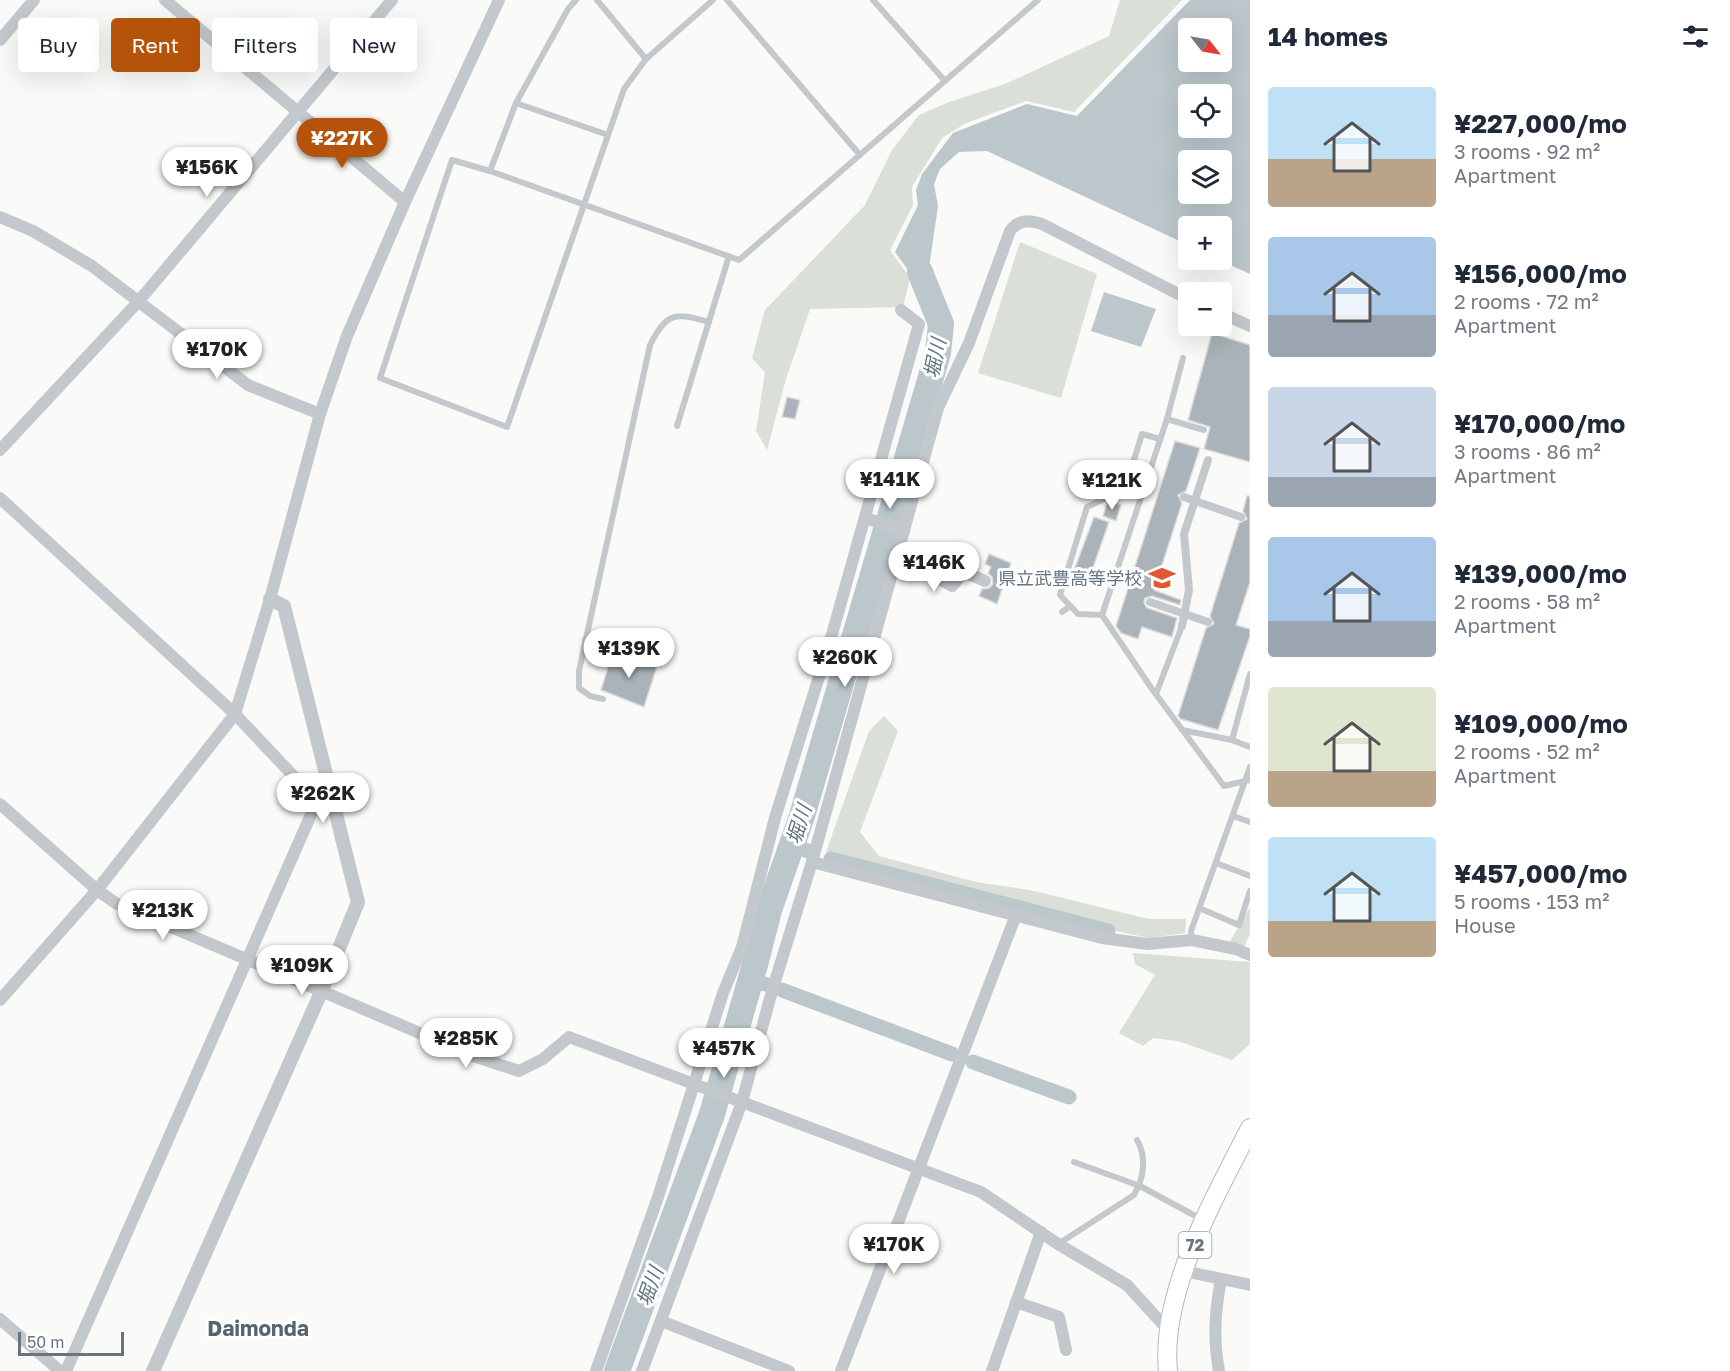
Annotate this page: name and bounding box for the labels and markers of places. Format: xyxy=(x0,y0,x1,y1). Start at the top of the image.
pin: ¥227K xyxy=(300,118,384,169)
pin: ¥156K xyxy=(165,147,249,198)
pin: ¥170K xyxy=(175,329,259,380)
pin: ¥141K xyxy=(848,459,932,510)
pin: ¥121K xyxy=(1070,460,1154,511)
pin: ¥146K xyxy=(892,542,976,593)
school or university icon: 県立武豊高等学校 xyxy=(1147,563,1177,593)
place label: 県立武豊高等学校 xyxy=(998,567,1142,589)
pin: ¥139K xyxy=(587,628,671,679)
pin: ¥260K xyxy=(803,637,887,688)
pin: ¥262K xyxy=(281,773,365,824)
pin: ¥213K xyxy=(121,890,205,941)
pin: ¥109K xyxy=(260,945,344,996)
pin: ¥285K xyxy=(424,1018,508,1069)
pin: ¥457K xyxy=(682,1028,766,1079)
pin: ¥170K xyxy=(852,1224,936,1275)

